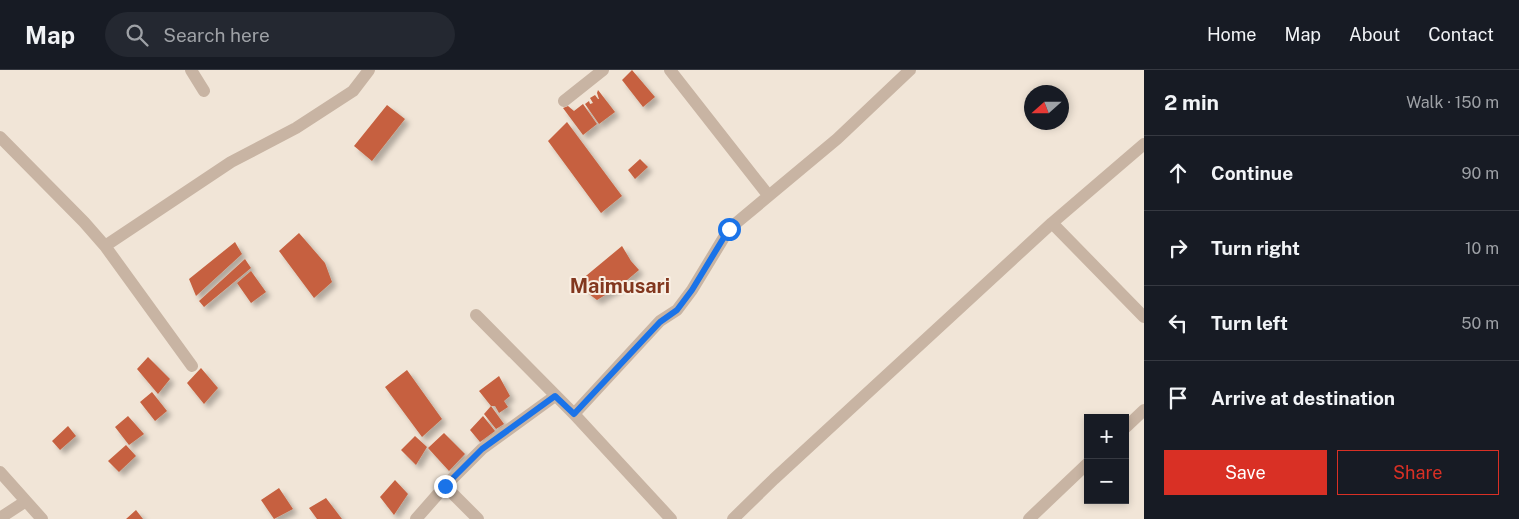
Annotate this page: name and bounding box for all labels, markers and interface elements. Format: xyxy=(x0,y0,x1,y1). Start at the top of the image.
search box xyxy=(105,12,455,57)
text: Map xyxy=(25,21,75,49)
icon: search xyxy=(123,21,151,49)
text: Search here xyxy=(163,24,270,46)
text: Home xyxy=(1207,24,1257,45)
text: Map xyxy=(1285,24,1321,45)
text: About xyxy=(1349,24,1400,45)
text: Contact xyxy=(1428,24,1494,45)
north arrow xyxy=(1024,85,1069,130)
text: 2 min xyxy=(1164,90,1219,115)
text: Walk · 150 m xyxy=(1406,93,1499,112)
icon: ahead xyxy=(1164,159,1192,187)
text: Continue xyxy=(1211,162,1293,184)
text: 90 m xyxy=(1462,164,1499,183)
route start xyxy=(718,218,741,241)
icon: right xyxy=(1164,234,1192,262)
text: Turn right xyxy=(1211,237,1300,259)
text: 10 m xyxy=(1465,239,1499,258)
district label: Maimusari xyxy=(570,274,670,298)
icon: left xyxy=(1164,309,1192,337)
text: Turn left xyxy=(1211,312,1288,334)
text: 50 m xyxy=(1461,314,1499,333)
icon: arrive xyxy=(1164,384,1192,412)
text: Arrive at destination xyxy=(1211,387,1395,409)
map controls xyxy=(1084,414,1129,504)
button: + xyxy=(1084,414,1129,459)
button: Save xyxy=(1164,450,1327,495)
button: Share xyxy=(1337,450,1499,495)
button: − xyxy=(1084,459,1129,504)
route end xyxy=(434,475,457,498)

